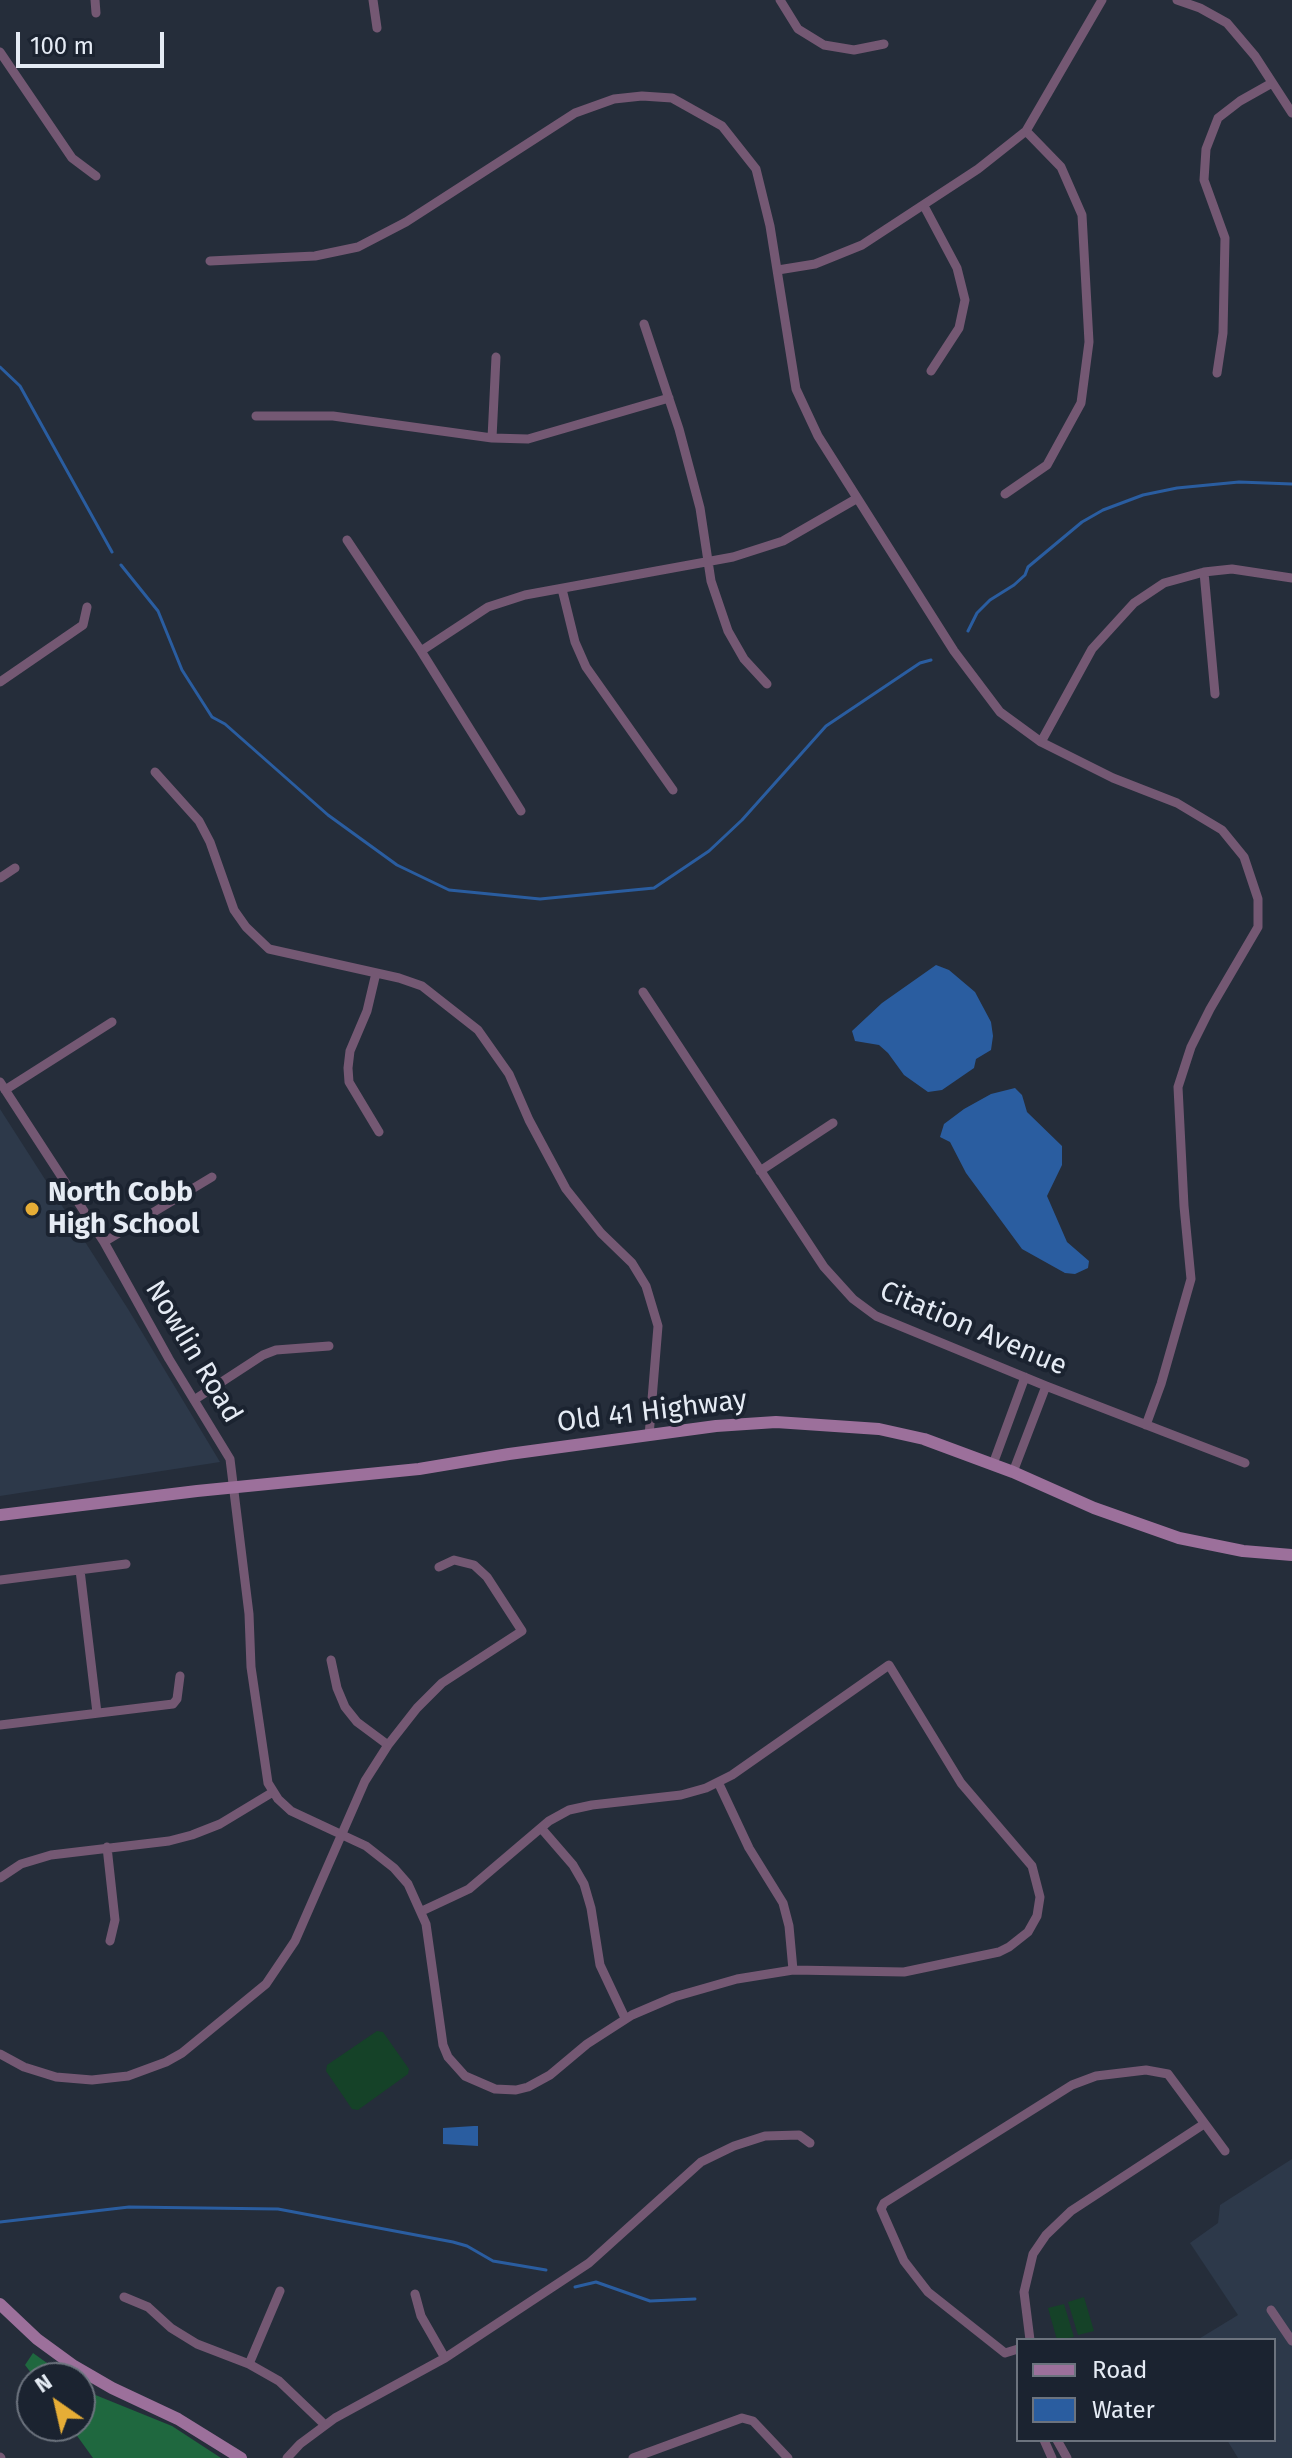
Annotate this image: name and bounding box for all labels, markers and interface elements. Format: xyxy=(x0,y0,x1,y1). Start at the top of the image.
scale bar xyxy=(20,16,168,66)
text: 100 m xyxy=(30,32,94,60)
place label: North Cobb High School xyxy=(48,1176,199,1242)
marker: North Cobb High School xyxy=(23,1200,41,1218)
street label: Citation Avenue xyxy=(874,1274,1072,1384)
street label: Nowlin Road xyxy=(137,1275,249,1429)
street label: Old 41 Highway xyxy=(555,1384,749,1440)
legend xyxy=(1016,2338,1276,2442)
text: Road xyxy=(1092,2356,1147,2384)
north arrow xyxy=(16,2362,96,2442)
text: N xyxy=(30,2368,57,2399)
text: Water xyxy=(1092,2396,1155,2424)

